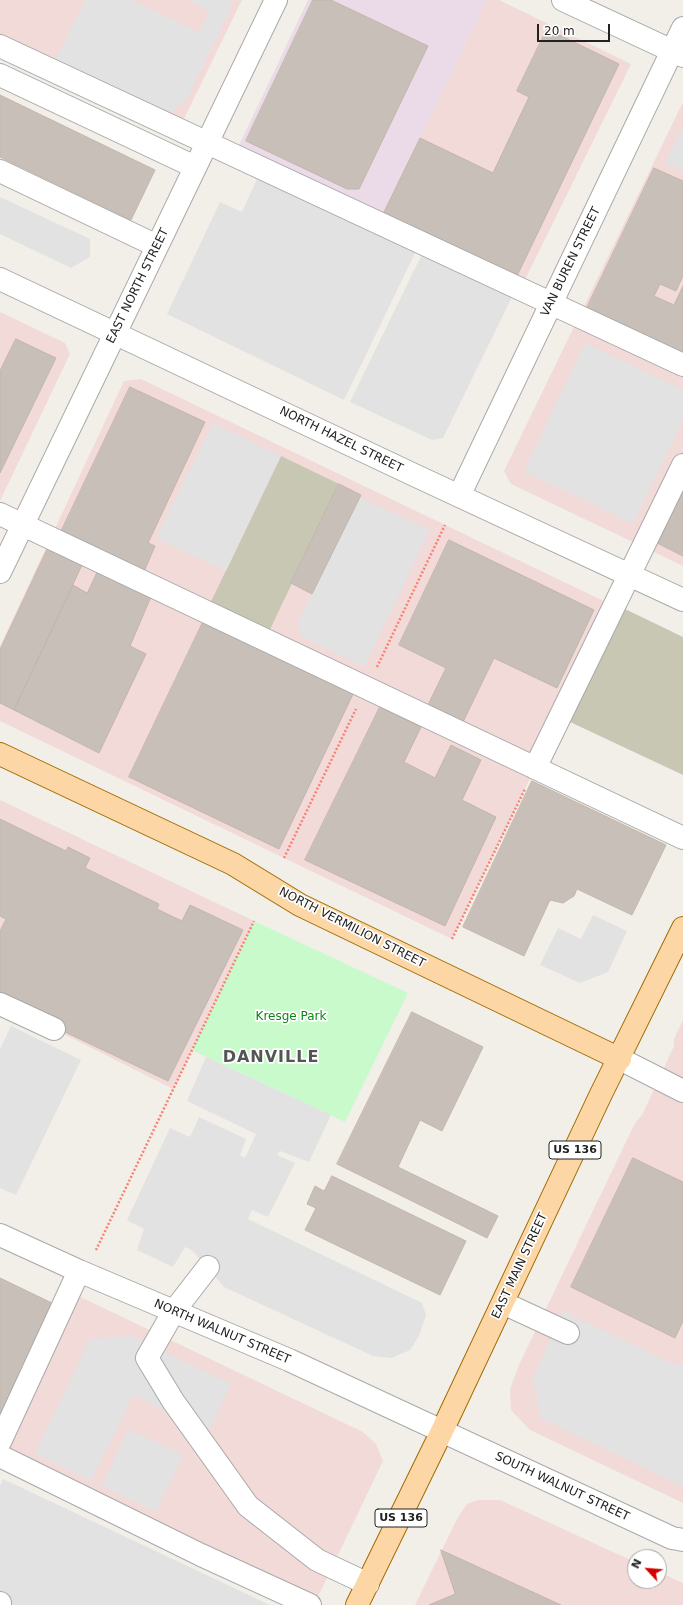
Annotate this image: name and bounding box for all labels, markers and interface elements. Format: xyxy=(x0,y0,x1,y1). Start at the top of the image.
scale bar xyxy=(539,16,612,42)
text: 20 m xyxy=(544,24,575,38)
street label: VAN BUREN STREET xyxy=(538,205,604,319)
street label: EAST NORTH STREET xyxy=(104,226,172,346)
street label: NORTH HAZEL STREET xyxy=(277,404,405,476)
street label: NORTH VERMILION STREET xyxy=(276,885,428,971)
park label: Kresge Park xyxy=(256,1010,326,1024)
district label: DANVILLE xyxy=(223,1048,319,1068)
road number: US 136 xyxy=(549,1141,601,1159)
street label: EAST MAIN STREET xyxy=(489,1211,551,1321)
street label: NORTH WALNUT STREET xyxy=(152,1297,292,1367)
street label: SOUTH WALNUT STREET xyxy=(492,1449,632,1525)
road number: US 136 xyxy=(375,1509,427,1527)
north arrow xyxy=(627,1549,667,1589)
text: N xyxy=(629,1557,645,1571)

